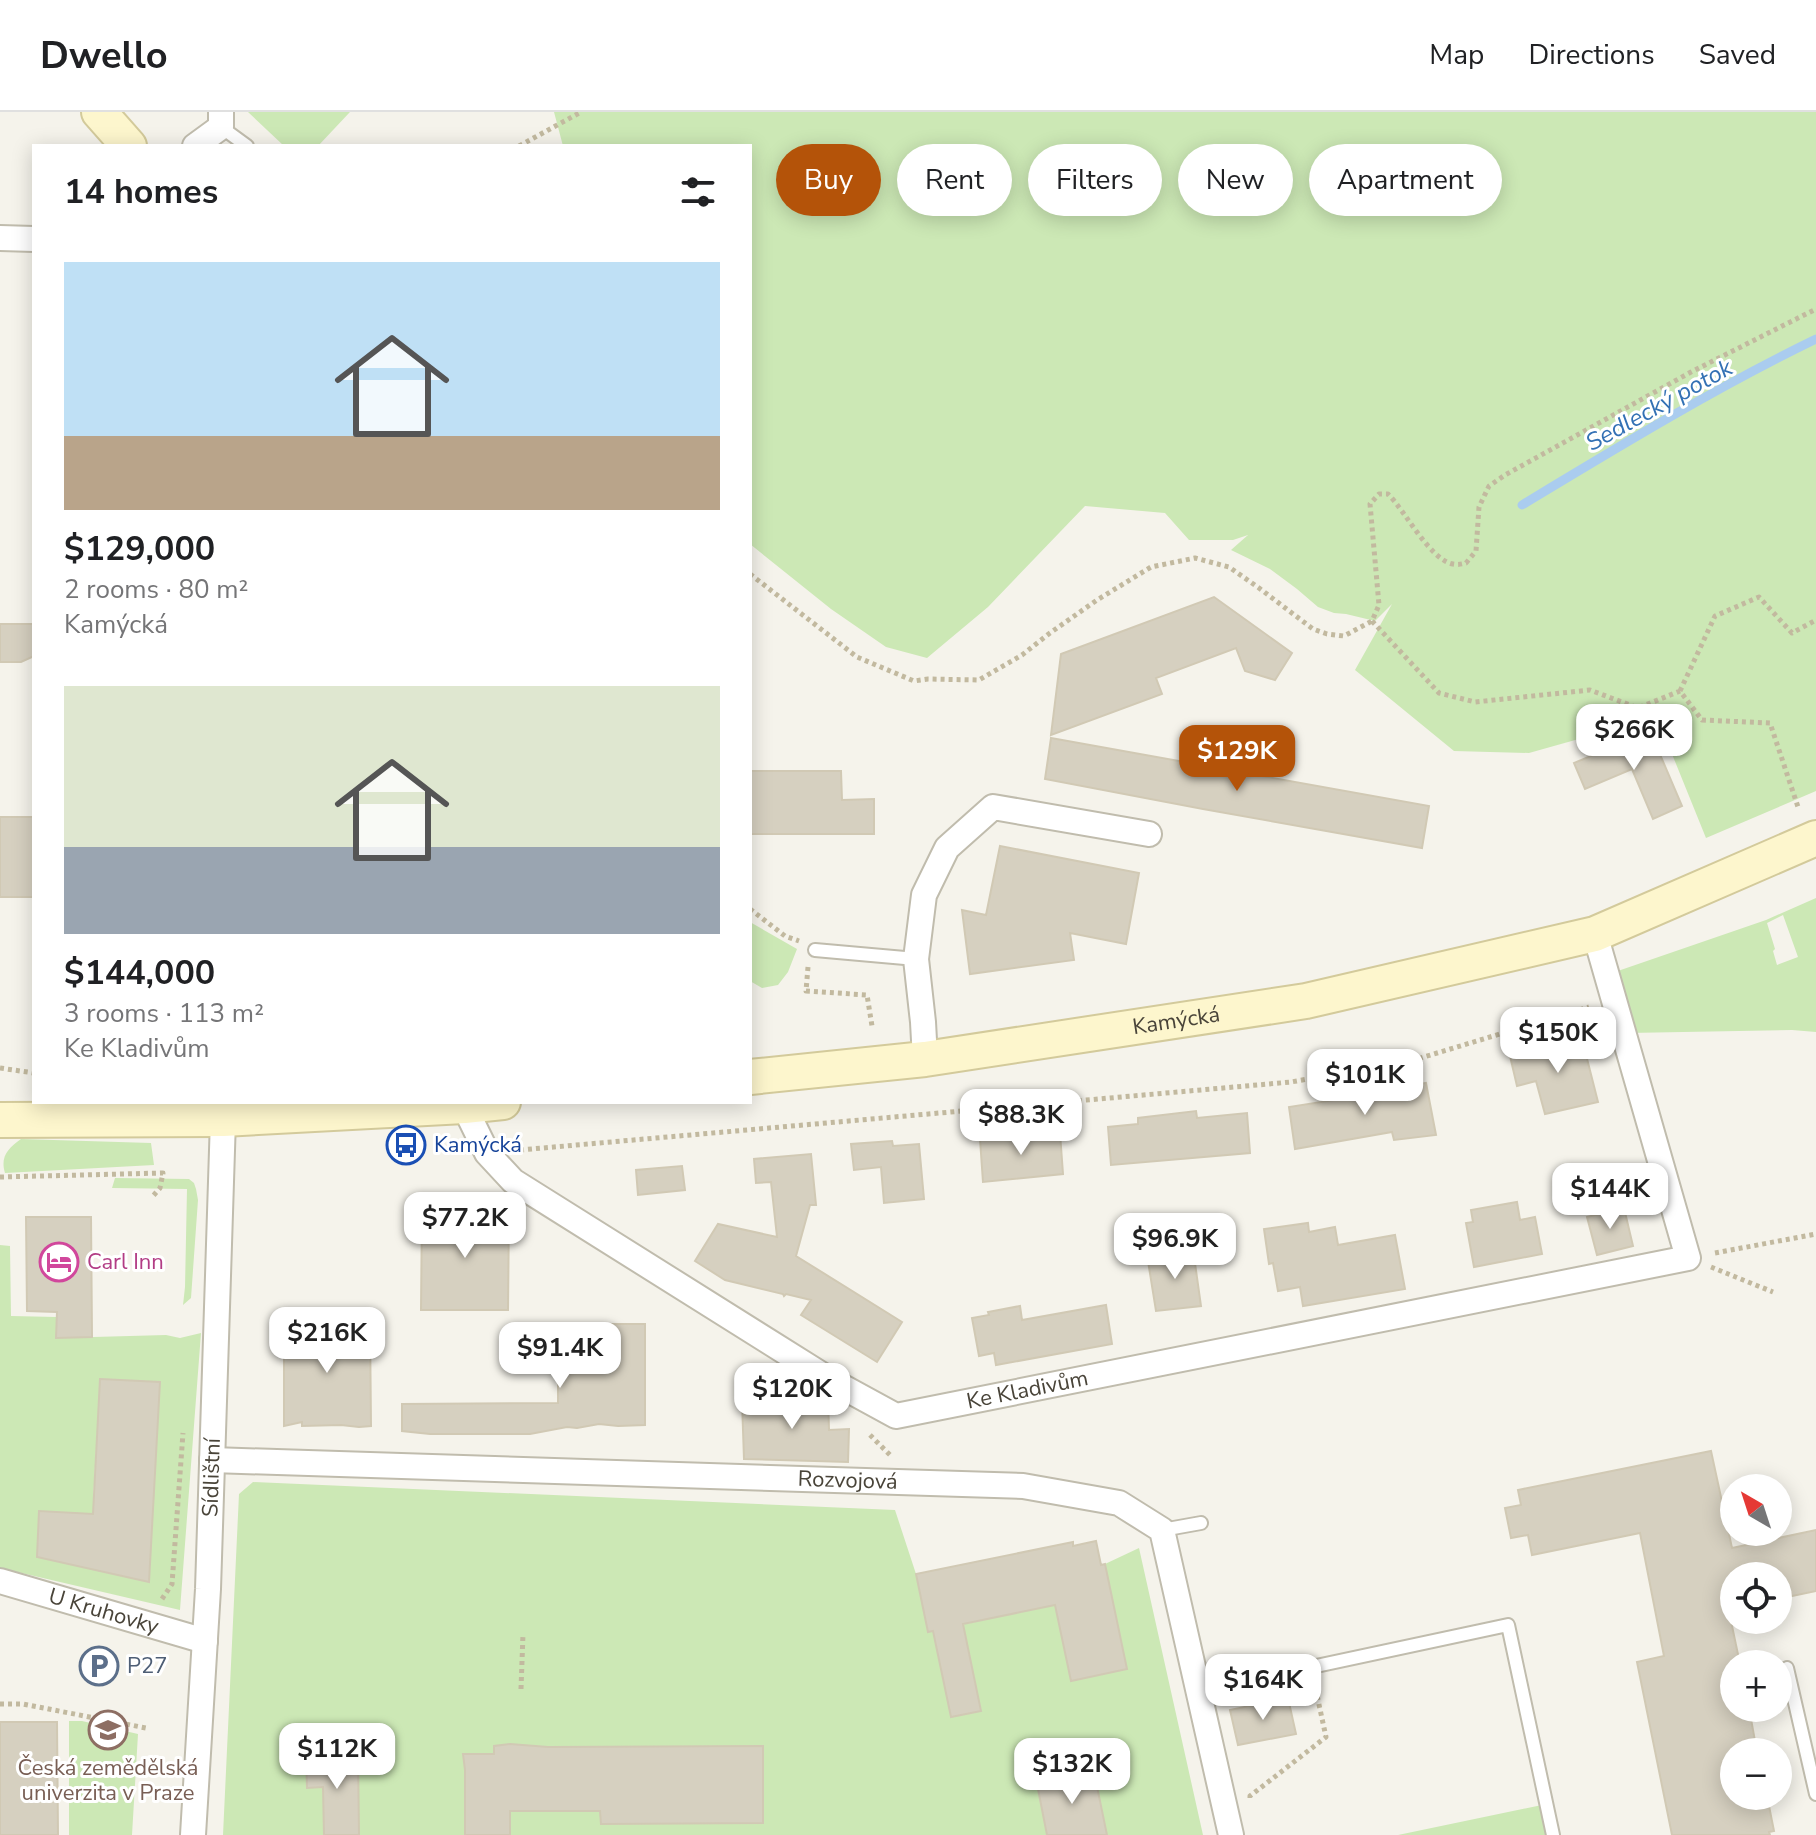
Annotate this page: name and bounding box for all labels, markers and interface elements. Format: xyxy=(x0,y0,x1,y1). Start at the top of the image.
text: Dwello xyxy=(40,30,168,81)
text: Map xyxy=(1429,36,1484,74)
text: Directions xyxy=(1528,36,1655,74)
text: Saved xyxy=(1699,36,1776,74)
chip: Buy xyxy=(776,144,881,216)
chip: Rent xyxy=(897,144,1012,216)
chip: Filters xyxy=(1028,144,1162,216)
chip: New xyxy=(1178,144,1293,216)
chip: Apartment xyxy=(1309,144,1502,216)
text: 14 homes xyxy=(64,169,218,215)
icon: filters xyxy=(676,170,720,214)
icon: home xyxy=(320,314,464,458)
water label: Sedlecký potok xyxy=(1580,351,1739,459)
text: $129,000 xyxy=(64,526,215,572)
text: 2 rooms · 80 m² xyxy=(64,572,248,607)
text: Kamýcká xyxy=(64,607,168,642)
pin: $266K xyxy=(1578,704,1690,772)
text: $266K xyxy=(1594,712,1674,747)
pin: $129K xyxy=(1181,725,1293,793)
text: $129K xyxy=(1197,733,1277,768)
icon: home xyxy=(320,738,464,882)
text: $144,000 xyxy=(64,950,215,996)
text: 3 rooms · 113 m² xyxy=(64,996,264,1031)
street label: Kamýcká xyxy=(1130,999,1222,1042)
pin: $150K xyxy=(1502,1007,1614,1075)
text: $150K xyxy=(1518,1015,1598,1050)
text: Ke Kladivům xyxy=(64,1031,210,1066)
pin: $101K xyxy=(1309,1049,1421,1117)
text: $101K xyxy=(1325,1057,1405,1092)
pin: $88.3K xyxy=(956,1089,1086,1157)
text: $88.3K xyxy=(978,1097,1064,1132)
bus stop icon: Kamýcká xyxy=(385,1124,427,1166)
place label: Kamýcká xyxy=(434,1130,522,1160)
pin: $144K xyxy=(1554,1163,1666,1231)
text: $144K xyxy=(1570,1171,1650,1206)
pin: $77.2K xyxy=(400,1192,530,1260)
text: $77.2K xyxy=(422,1200,508,1235)
pin: $96.9K xyxy=(1110,1213,1240,1281)
text: $96.9K xyxy=(1132,1221,1218,1256)
hotel icon: Carl Inn xyxy=(38,1241,80,1283)
place label: Carl Inn xyxy=(87,1247,164,1277)
pin: $216K xyxy=(271,1307,383,1375)
text: $216K xyxy=(287,1315,367,1350)
pin: $91.4K xyxy=(495,1322,625,1390)
text: $91.4K xyxy=(517,1330,603,1365)
pin: $120K xyxy=(736,1363,848,1431)
street label: Ke Kladivům xyxy=(964,1363,1091,1417)
text: $120K xyxy=(752,1371,832,1406)
street label: Sídlištní xyxy=(195,1436,228,1517)
street label: Rozvojová xyxy=(797,1464,898,1497)
north arrow xyxy=(1720,1474,1792,1546)
map controls xyxy=(1720,1474,1792,1810)
button: locate xyxy=(1720,1562,1792,1634)
street label: U Kruhovky xyxy=(45,1581,163,1642)
parking icon: P27 xyxy=(78,1645,120,1687)
button: + xyxy=(1720,1650,1792,1722)
place label: P27 xyxy=(127,1651,167,1681)
pin: $164K xyxy=(1207,1654,1319,1722)
text: $164K xyxy=(1223,1662,1303,1697)
school or university icon: Česká zemědělská univerzita v Praze xyxy=(87,1709,129,1751)
pin: $112K xyxy=(281,1723,393,1791)
text: $112K xyxy=(297,1731,377,1766)
pin: $132K xyxy=(1016,1738,1128,1806)
button: − xyxy=(1720,1738,1792,1810)
text: $132K xyxy=(1032,1746,1112,1781)
place label: Česká zemědělská univerzita v Praze xyxy=(18,1753,198,1808)

